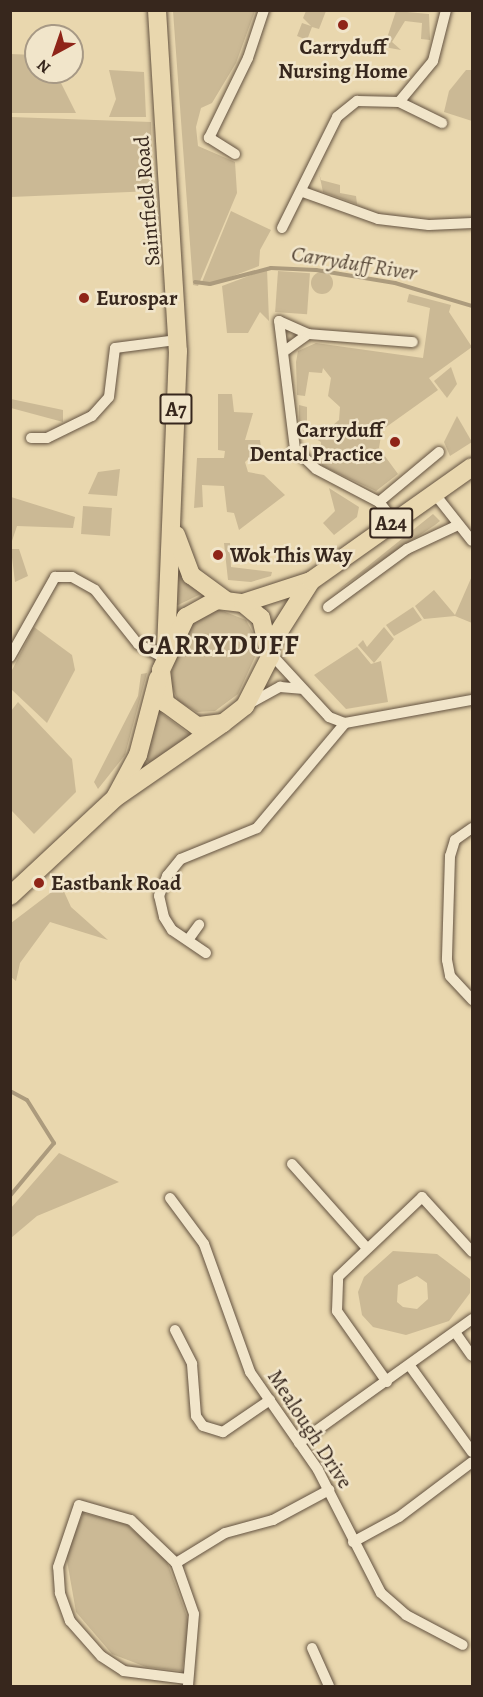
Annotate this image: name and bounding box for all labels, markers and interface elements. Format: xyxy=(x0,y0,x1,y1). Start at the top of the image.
marker: Carryduff Nursing Home xyxy=(336,18,350,32)
north arrow xyxy=(24,24,84,84)
place label: Carryduff Nursing Home xyxy=(278,34,408,84)
text: N xyxy=(32,54,55,78)
street label: Saintfield Road xyxy=(129,135,165,267)
water label: Carryduff River xyxy=(289,241,419,287)
place label: Eurospar xyxy=(96,285,178,311)
marker: Eurospar xyxy=(77,291,91,305)
road number: A7 xyxy=(158,392,194,426)
place label: Carryduff Dental Practice xyxy=(249,417,383,467)
marker: Carryduff Dental Practice xyxy=(388,435,402,449)
road number: A24 xyxy=(368,506,414,540)
place label: Wok This Way xyxy=(230,542,352,568)
marker: Wok This Way xyxy=(211,548,225,562)
district label: CARRYDUFF xyxy=(138,630,300,662)
place label: Eastbank Road xyxy=(51,870,181,896)
marker: Eastbank Road xyxy=(32,876,46,890)
street label: Mealough Drive xyxy=(262,1365,358,1493)

